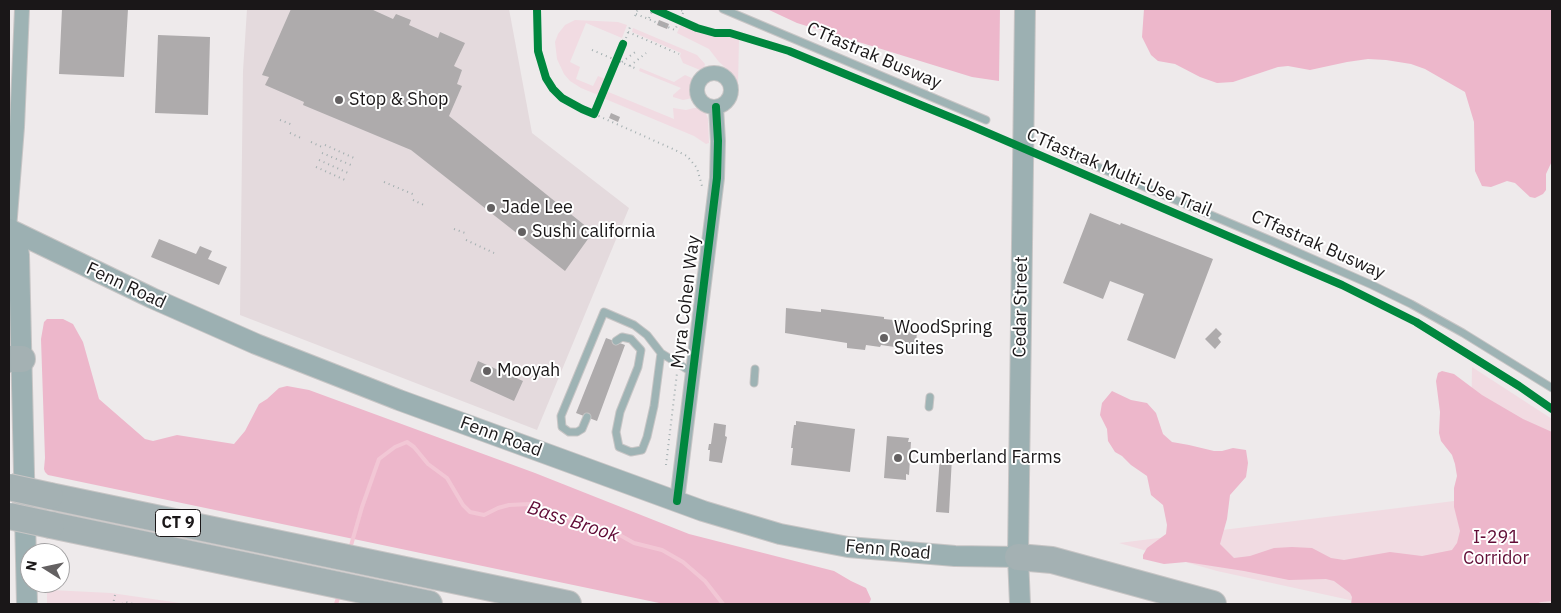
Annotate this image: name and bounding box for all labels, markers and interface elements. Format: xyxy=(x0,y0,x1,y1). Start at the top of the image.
street label: CTfastrak Busway xyxy=(803,18,945,94)
place label: Stop & Shop xyxy=(349,89,448,111)
marker: Stop & Shop xyxy=(333,94,345,106)
street label: CTfastrak Multi-Use Trail xyxy=(1023,124,1215,222)
place label: Jade Lee xyxy=(501,197,573,219)
marker: Jade Lee xyxy=(485,202,497,214)
street label: CTfastrak Busway xyxy=(1248,206,1388,284)
place label: Sushi california xyxy=(532,221,655,243)
marker: Sushi california xyxy=(516,226,528,238)
street label: Myra Cohen Way xyxy=(667,234,705,370)
street label: Cedar Street xyxy=(1009,256,1033,358)
street label: Fenn Road xyxy=(83,258,169,314)
place label: WoodSpring Suites xyxy=(894,317,992,359)
marker: WoodSpring Suites xyxy=(878,332,890,344)
place label: Mooyah xyxy=(497,360,560,382)
marker: Mooyah xyxy=(481,365,493,377)
street label: Fenn Road xyxy=(457,412,545,462)
place label: Cumberland Farms xyxy=(908,447,1062,469)
marker: Cumberland Farms xyxy=(892,452,904,464)
water label: Bass Brook xyxy=(524,497,622,547)
road number: CT 9 xyxy=(156,509,200,536)
park label: I-291 Corridor xyxy=(1463,527,1529,570)
street label: Fenn Road xyxy=(844,536,932,564)
north arrow xyxy=(20,543,70,593)
text: N xyxy=(21,559,41,572)

